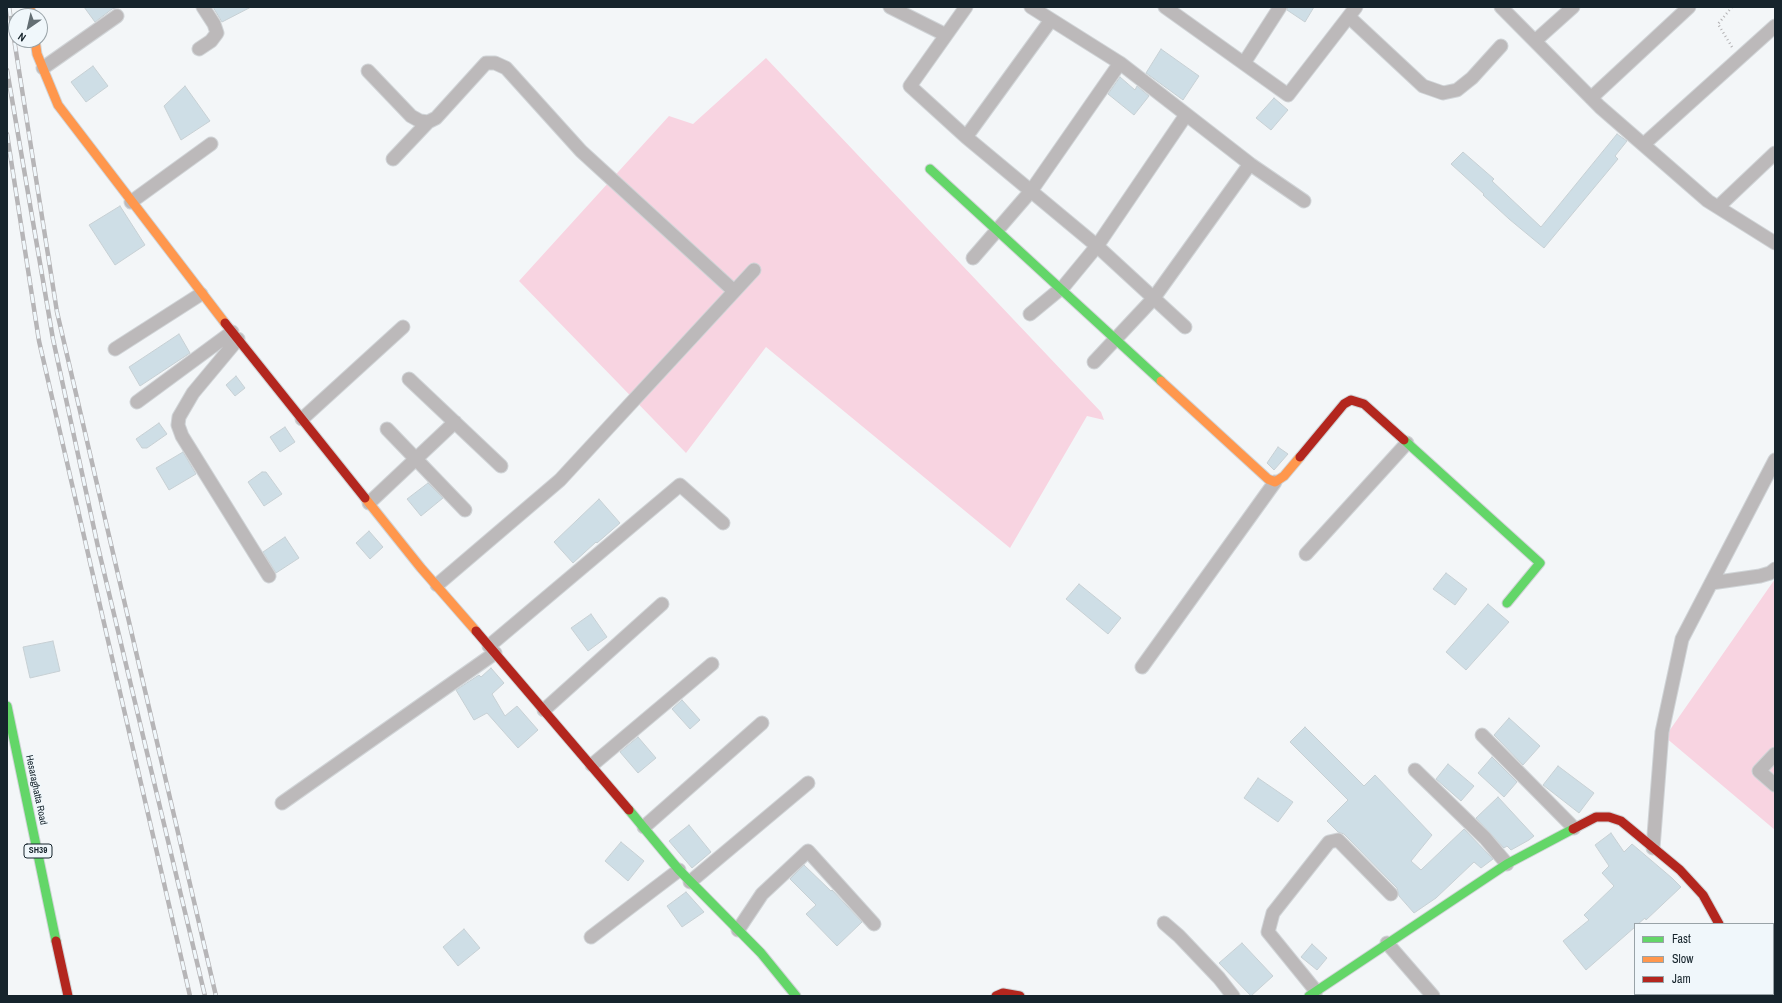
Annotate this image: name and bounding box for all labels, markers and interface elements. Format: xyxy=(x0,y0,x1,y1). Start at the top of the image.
north arrow xyxy=(8,8,48,48)
text: N xyxy=(15,29,28,45)
street label: Hesaraghatta Road xyxy=(23,754,49,826)
road number: SH39 xyxy=(24,844,52,858)
legend xyxy=(1634,923,1774,995)
text: Fast xyxy=(1672,931,1691,947)
text: Slow xyxy=(1672,951,1693,967)
text: Jam xyxy=(1672,971,1691,987)

